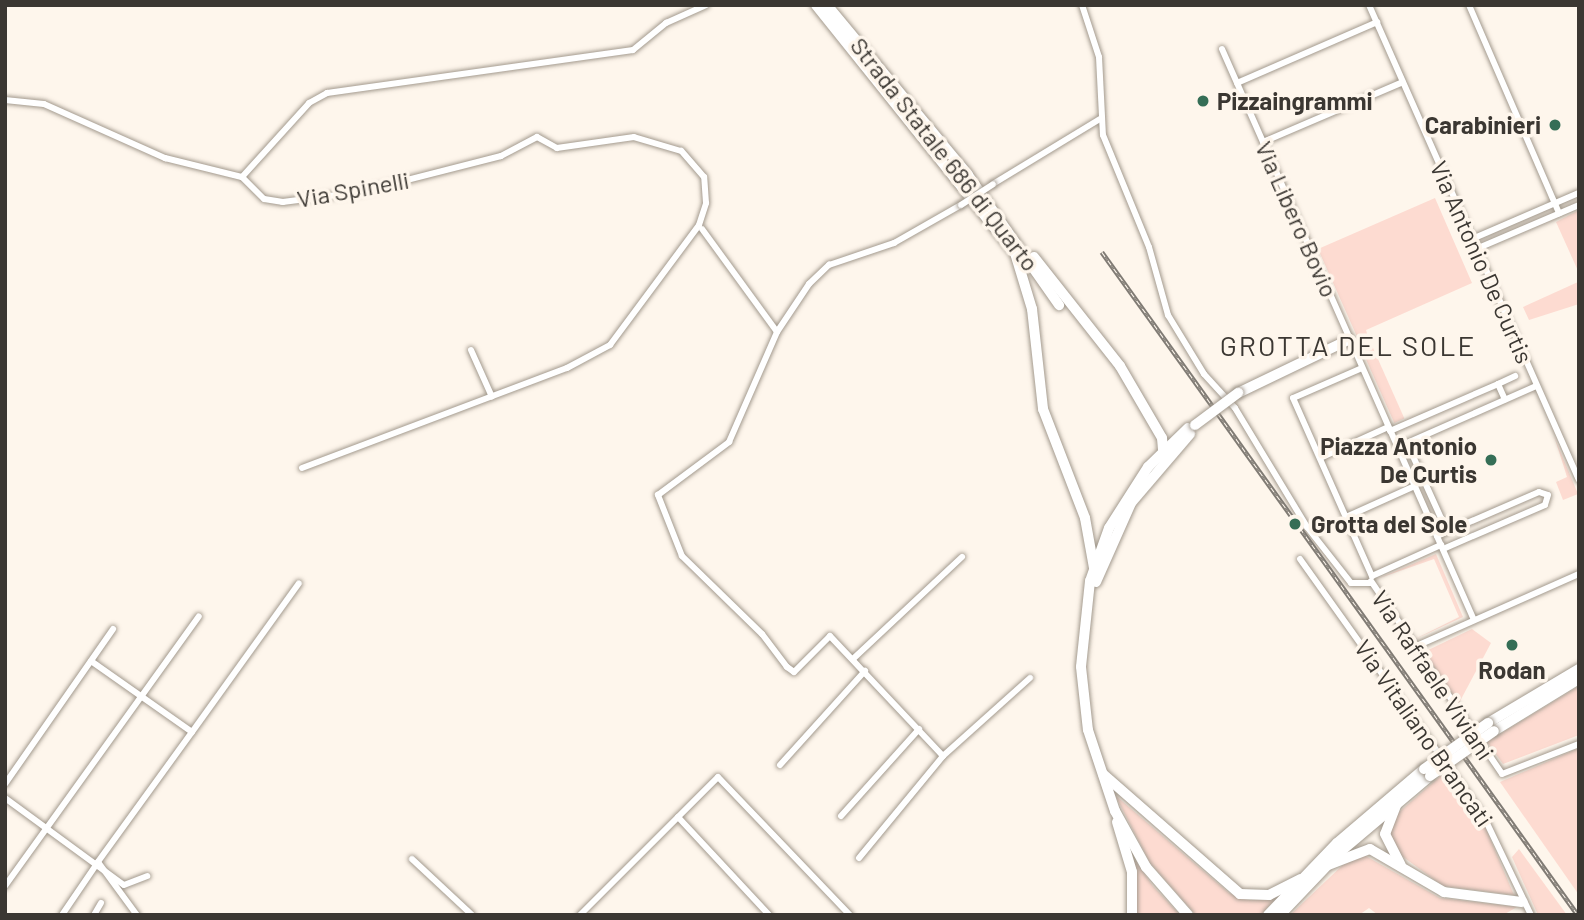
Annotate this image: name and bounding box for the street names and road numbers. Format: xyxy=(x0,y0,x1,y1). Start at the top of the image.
street label: Strada Statale 686 di Quarto xyxy=(845,31,1045,277)
street label: Via Libero Bovio xyxy=(1250,137,1344,301)
street label: Via Antonio De Curtis xyxy=(1424,156,1540,368)
street label: Via Spinelli xyxy=(295,165,411,213)
street label: Via Raffaele Viviani xyxy=(1366,585,1500,765)
street label: Via Vitaliano Brancati xyxy=(1349,634,1499,832)

